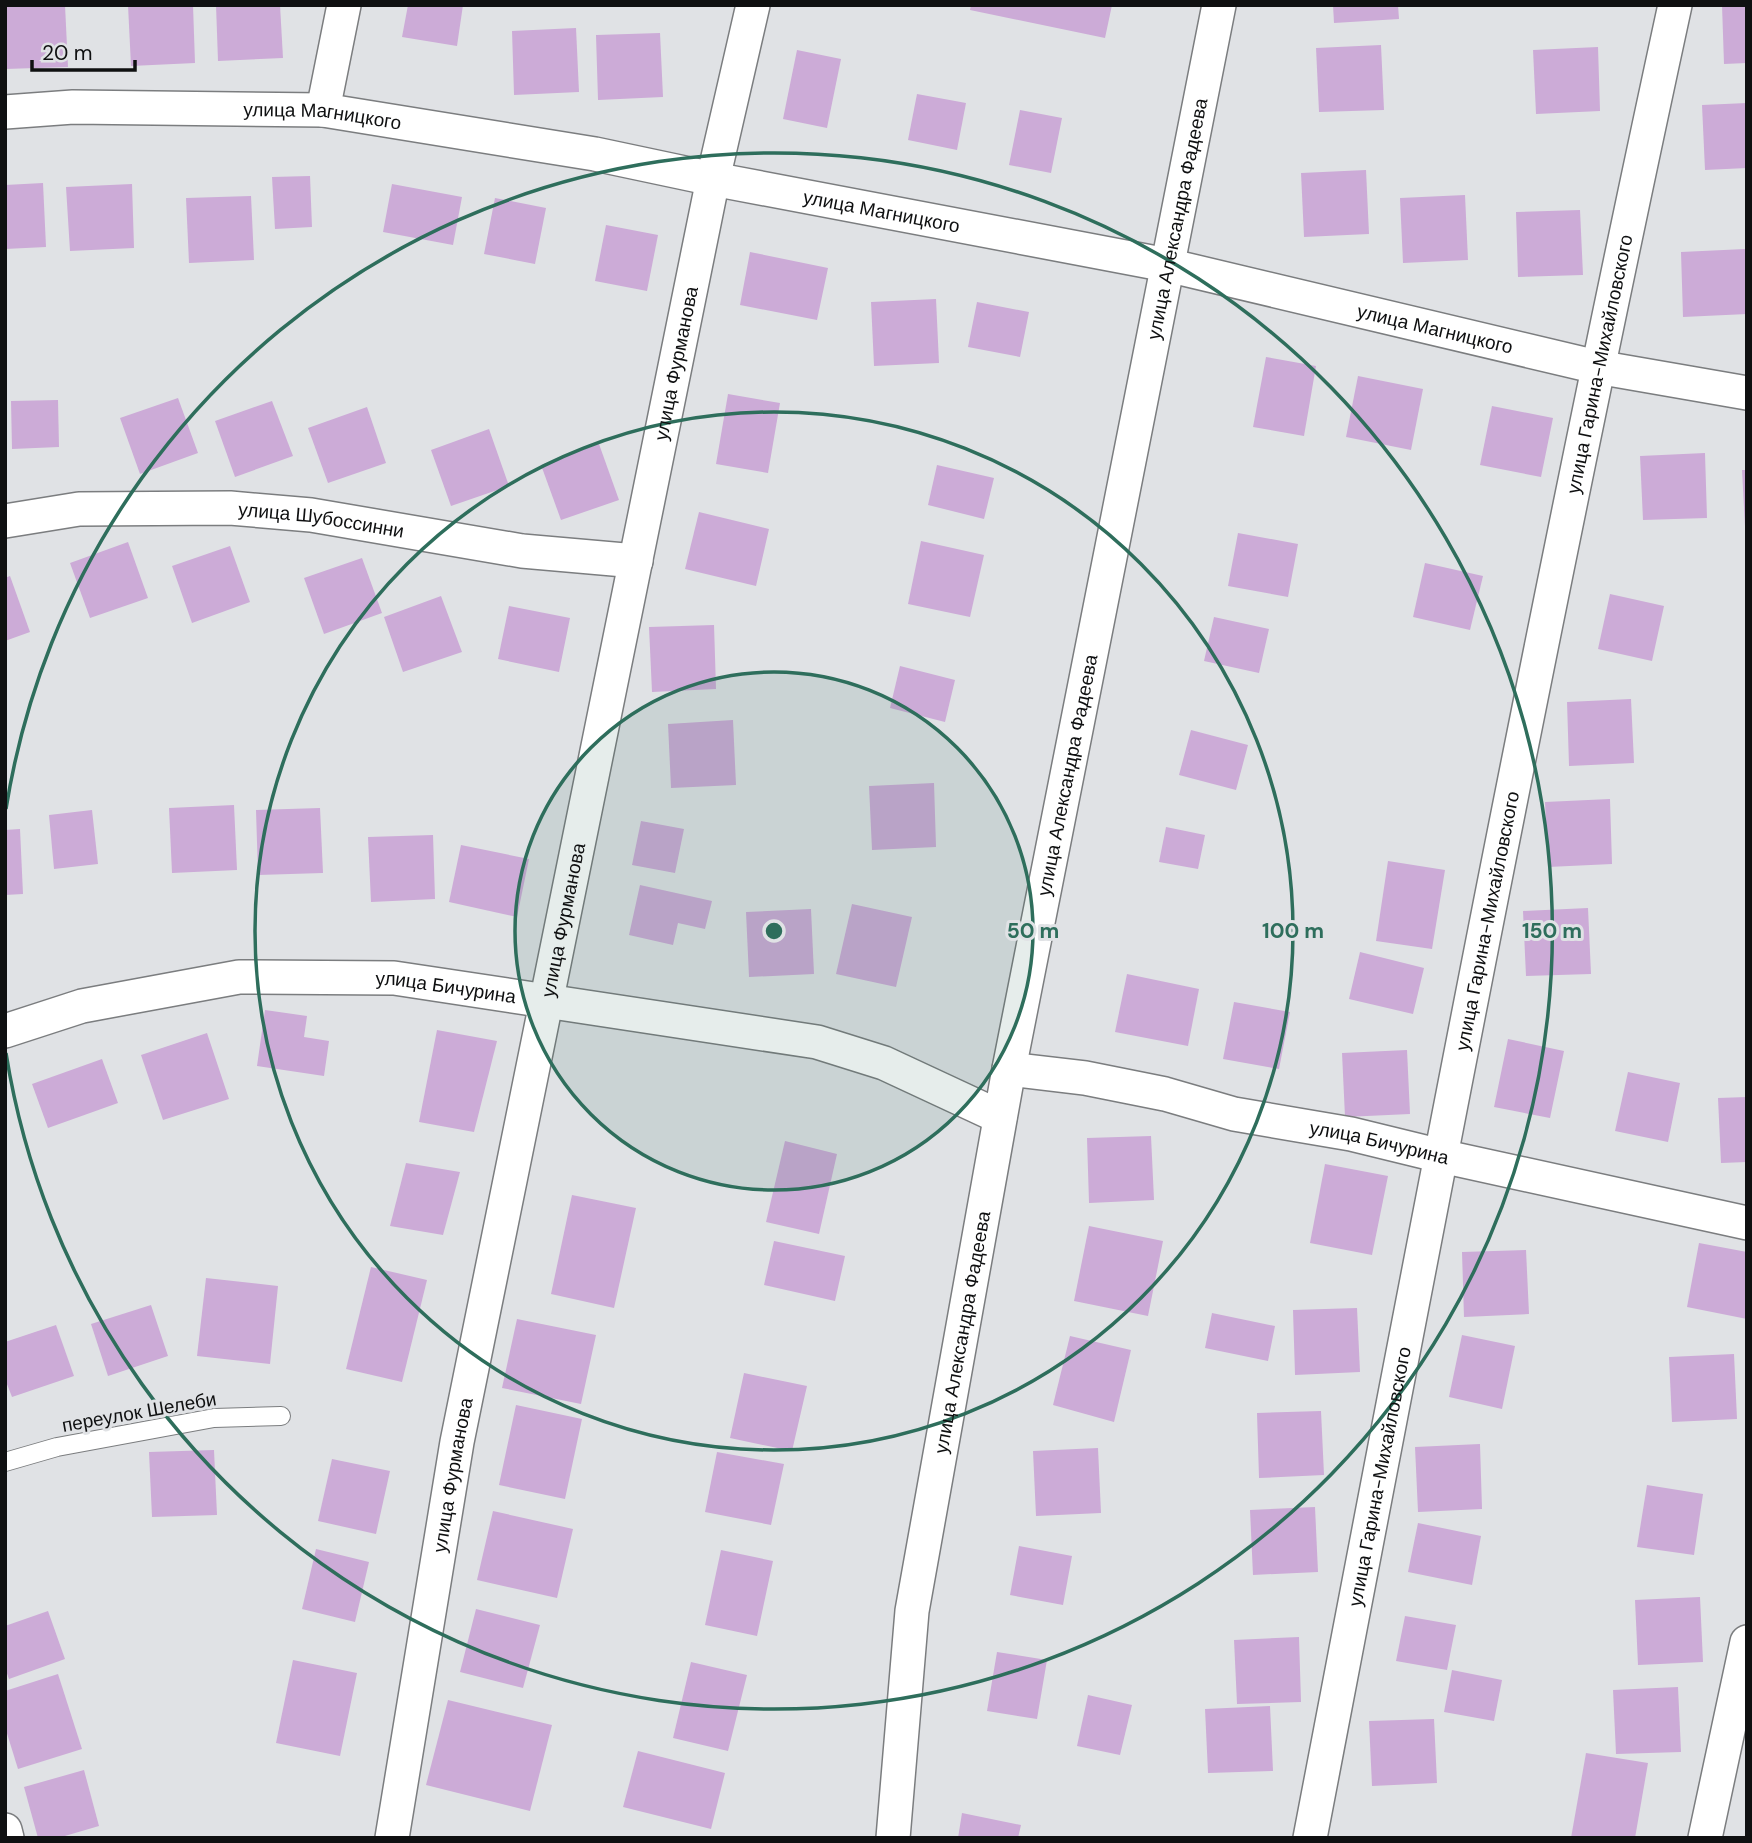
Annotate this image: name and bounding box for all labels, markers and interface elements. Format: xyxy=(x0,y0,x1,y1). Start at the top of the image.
scale bar xyxy=(32,28,135,72)
text: 20 m xyxy=(42,39,93,67)
street label: улица Александра Фадеева xyxy=(1141,95,1213,342)
street label: улица Магницкого xyxy=(243,97,403,135)
street label: улица Магницкого xyxy=(801,184,962,238)
street label: улица Гарина-Михайловского xyxy=(1560,232,1638,496)
street label: улица Фурманова xyxy=(648,283,704,443)
street label: улица Магницкого xyxy=(1355,298,1515,359)
street label: улица Шубоссинни xyxy=(237,496,406,543)
street label: улица Александра Фадеева xyxy=(1031,652,1103,898)
street label: улица Гарина-Михайловского xyxy=(1449,789,1525,1053)
street label: улица Фурманова xyxy=(535,840,591,999)
text: 50 m xyxy=(1007,917,1059,945)
text: 100 m xyxy=(1262,917,1324,945)
text: 150 m xyxy=(1522,917,1582,945)
centre of rings xyxy=(762,919,786,943)
street label: улица Бичурина xyxy=(375,965,518,1009)
street label: улица Бичурина xyxy=(1308,1115,1452,1170)
street label: улица Александра Фадеева xyxy=(928,1209,996,1455)
street label: улица Гарина-Михайловского xyxy=(1342,1344,1416,1609)
street label: переулок Шелеби xyxy=(60,1386,218,1438)
street label: улица Фурманова xyxy=(427,1395,478,1554)

